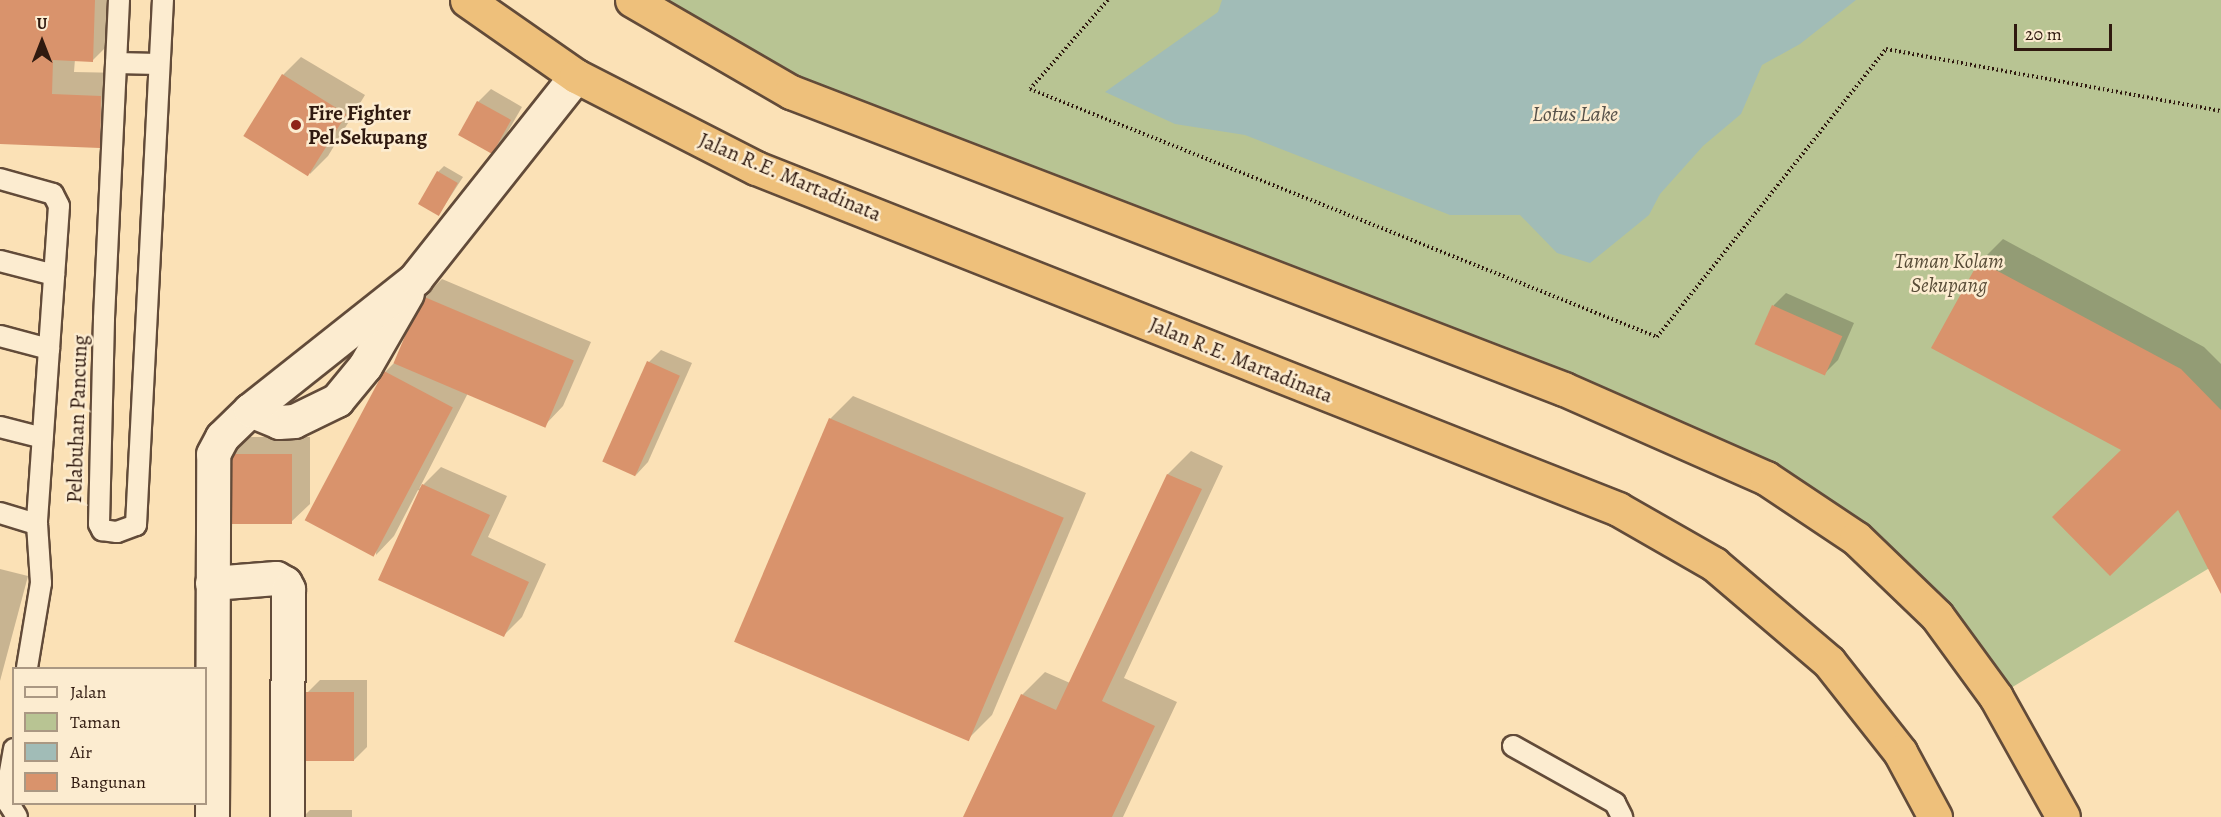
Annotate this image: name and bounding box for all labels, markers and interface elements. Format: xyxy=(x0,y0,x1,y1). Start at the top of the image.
north arrow xyxy=(12,12,72,72)
scale bar xyxy=(2017,12,2114,50)
text: U xyxy=(37,13,47,35)
text: 20 m xyxy=(2025,22,2062,46)
place label: Fire Fighter Pel.Sekupang xyxy=(308,100,427,150)
water label: Lotus Lake xyxy=(1532,102,1618,128)
marker: Fire Fighter Pel.Sekupang xyxy=(289,118,303,132)
street label: Jalan R.E. Martadinata xyxy=(695,127,885,227)
park label: Taman Kolam Sekupang xyxy=(1894,248,2004,298)
street label: Jalan R.E. Martadinata xyxy=(1145,312,1337,408)
street label: Pelabuhan Pancung xyxy=(61,334,93,504)
legend xyxy=(12,667,207,805)
text: Jalan xyxy=(70,680,106,704)
text: Taman xyxy=(70,710,121,734)
text: Air xyxy=(70,740,92,764)
text: Bangunan xyxy=(70,770,146,794)

